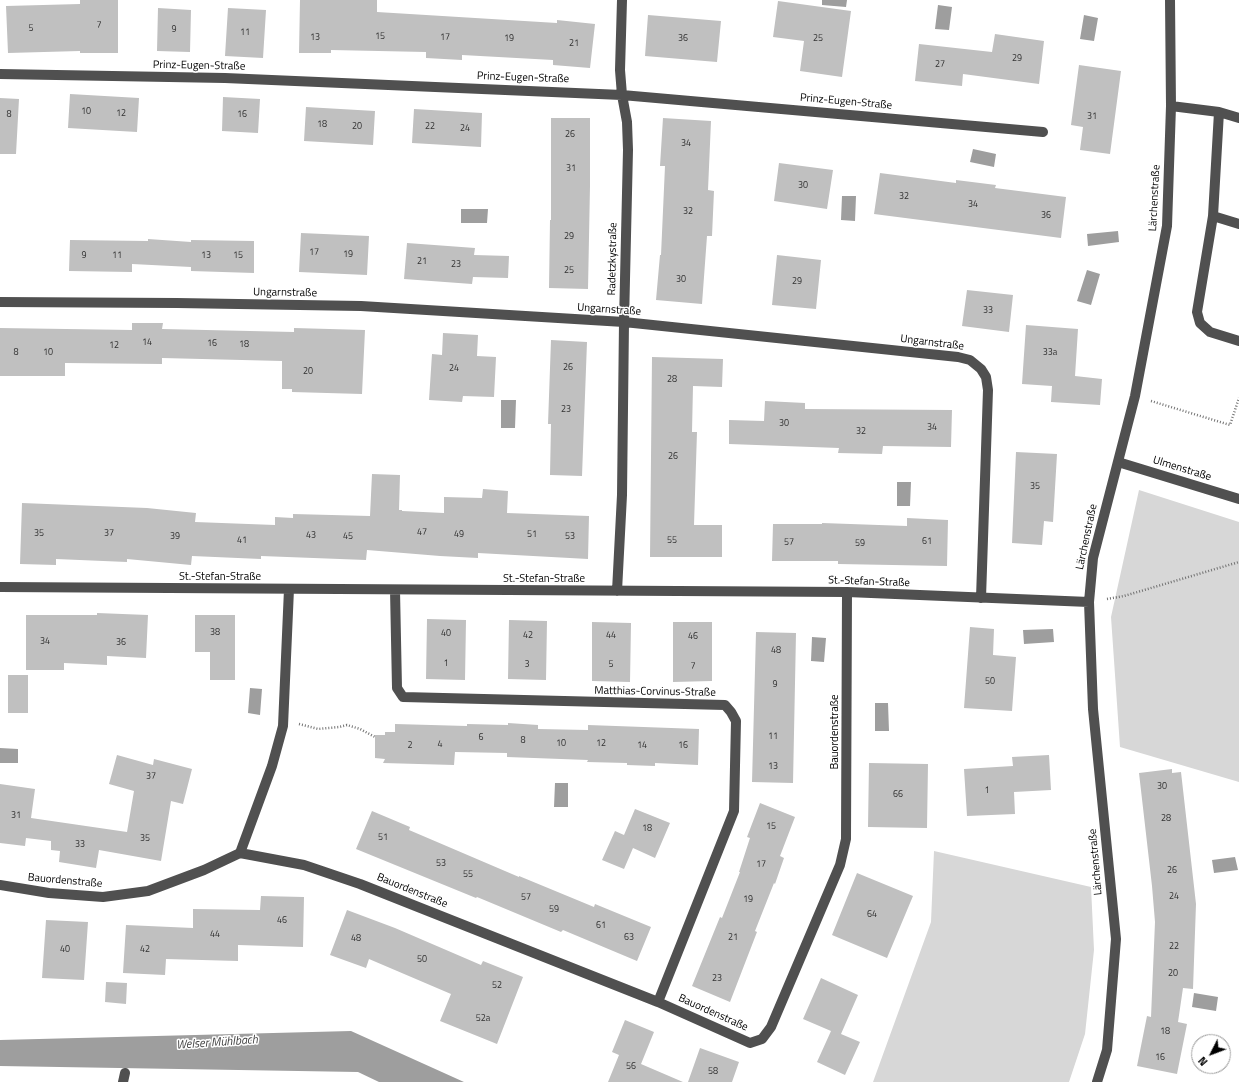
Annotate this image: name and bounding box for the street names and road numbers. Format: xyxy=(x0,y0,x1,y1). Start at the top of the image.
street label: Prinz-Eugen-Straße xyxy=(153,59,245,73)
street label: Prinz-Eugen-Straße xyxy=(477,70,569,86)
street label: Prinz-Eugen-Straße xyxy=(799,91,893,113)
street label: Lärchenstraße xyxy=(1147,164,1163,232)
street label: Radetzkystraße xyxy=(606,222,620,296)
street label: Ungarnstraße xyxy=(253,286,317,300)
street label: Ungarnstraße xyxy=(577,301,641,319)
street label: Ungarnstraße xyxy=(899,333,965,353)
street label: Ulmenstraße xyxy=(1151,454,1213,484)
street label: Lärchenstraße xyxy=(1074,503,1100,571)
street label: St.-Stefan-Straße xyxy=(179,570,261,584)
street label: St.-Stefan-Straße xyxy=(503,572,585,586)
street label: St.-Stefan-Straße xyxy=(828,574,910,590)
street label: Matthias-Corvinus-Straße xyxy=(594,684,716,700)
street label: Bauordenstraße xyxy=(828,694,842,770)
street label: Lärchenstraße xyxy=(1087,828,1105,896)
street label: Bauordenstraße xyxy=(27,871,103,891)
street label: Bauordenstraße xyxy=(375,871,449,911)
street label: Bauordenstraße xyxy=(676,992,750,1034)

